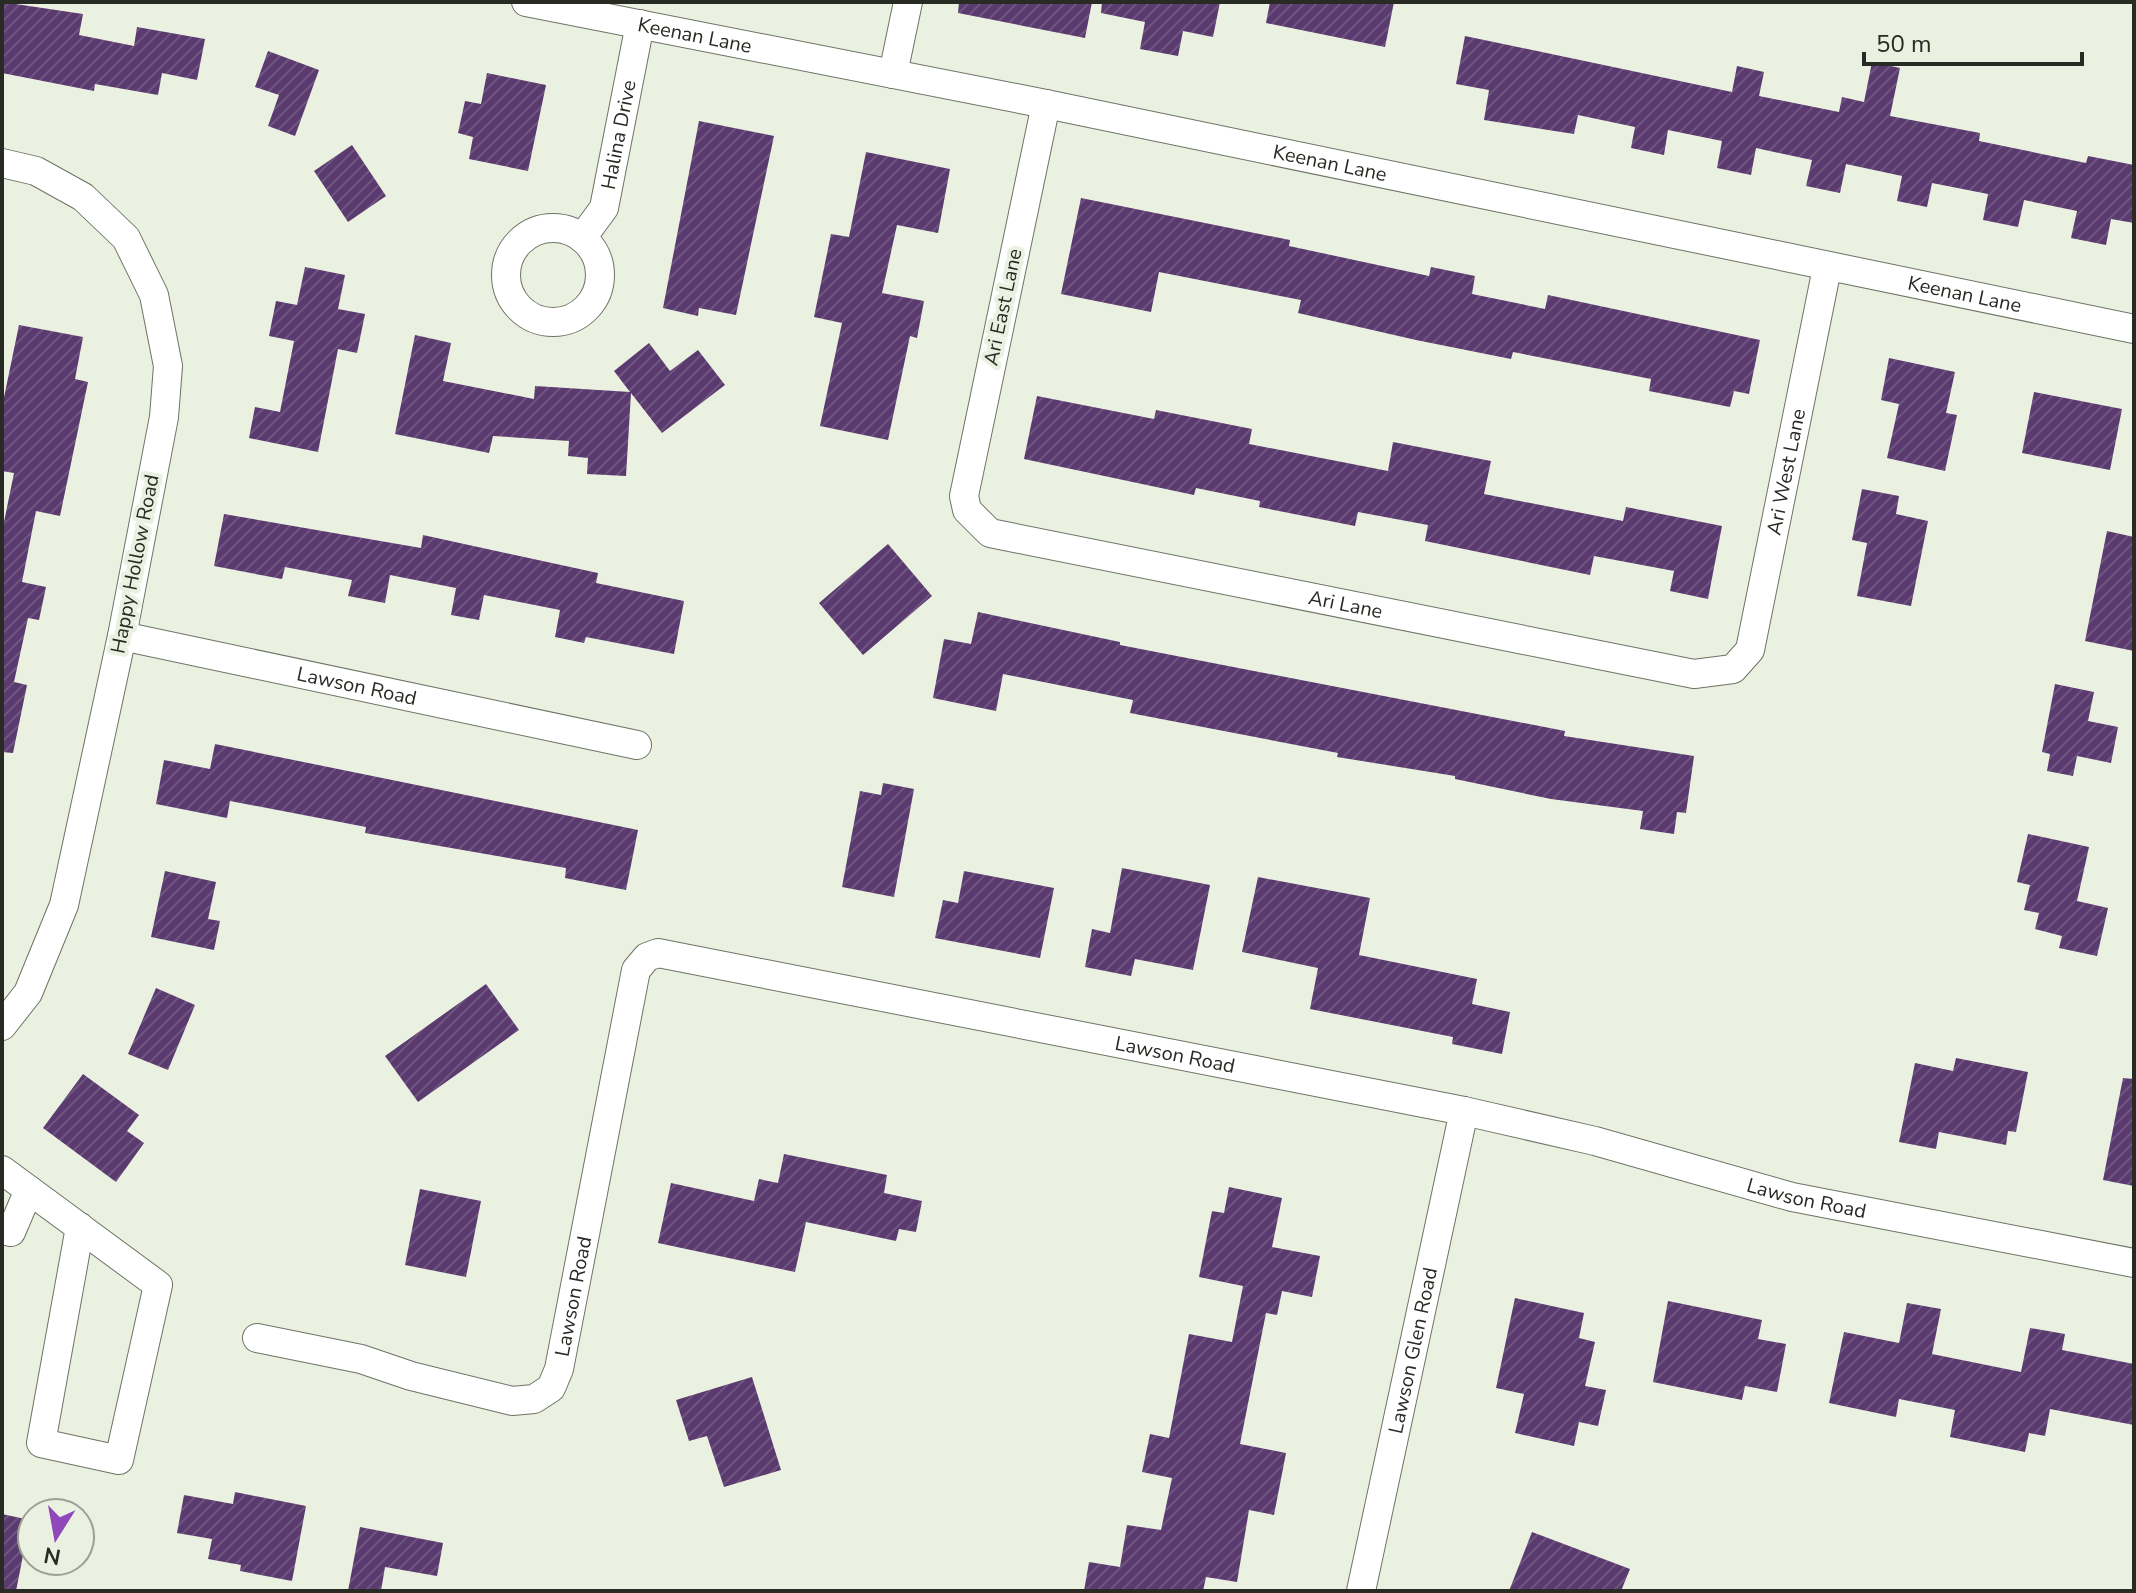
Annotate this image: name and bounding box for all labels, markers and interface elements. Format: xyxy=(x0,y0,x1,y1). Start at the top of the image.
street label: Keenan Lane xyxy=(635,11,754,59)
scale bar xyxy=(1864,16,2082,66)
text: 50 m xyxy=(1876,28,1932,60)
street label: Halina Drive xyxy=(594,78,642,192)
street label: Keenan Lane xyxy=(1271,138,1389,188)
street label: Ari East Lane xyxy=(977,246,1029,368)
street label: Keenan Lane xyxy=(1905,269,2024,319)
street label: Ari West Lane xyxy=(1760,406,1812,537)
street label: Happy Hollow Road xyxy=(104,472,166,656)
street label: Ari Lane xyxy=(1306,584,1385,625)
street label: Lawson Road xyxy=(294,660,419,712)
street label: Lawson Road xyxy=(1113,1029,1238,1079)
street label: Lawson Road xyxy=(1744,1171,1869,1225)
street label: Lawson Road xyxy=(548,1234,598,1359)
street label: Lawson Glen Road xyxy=(1382,1265,1444,1436)
north arrow xyxy=(16,1497,96,1577)
text: N xyxy=(41,1539,63,1572)

